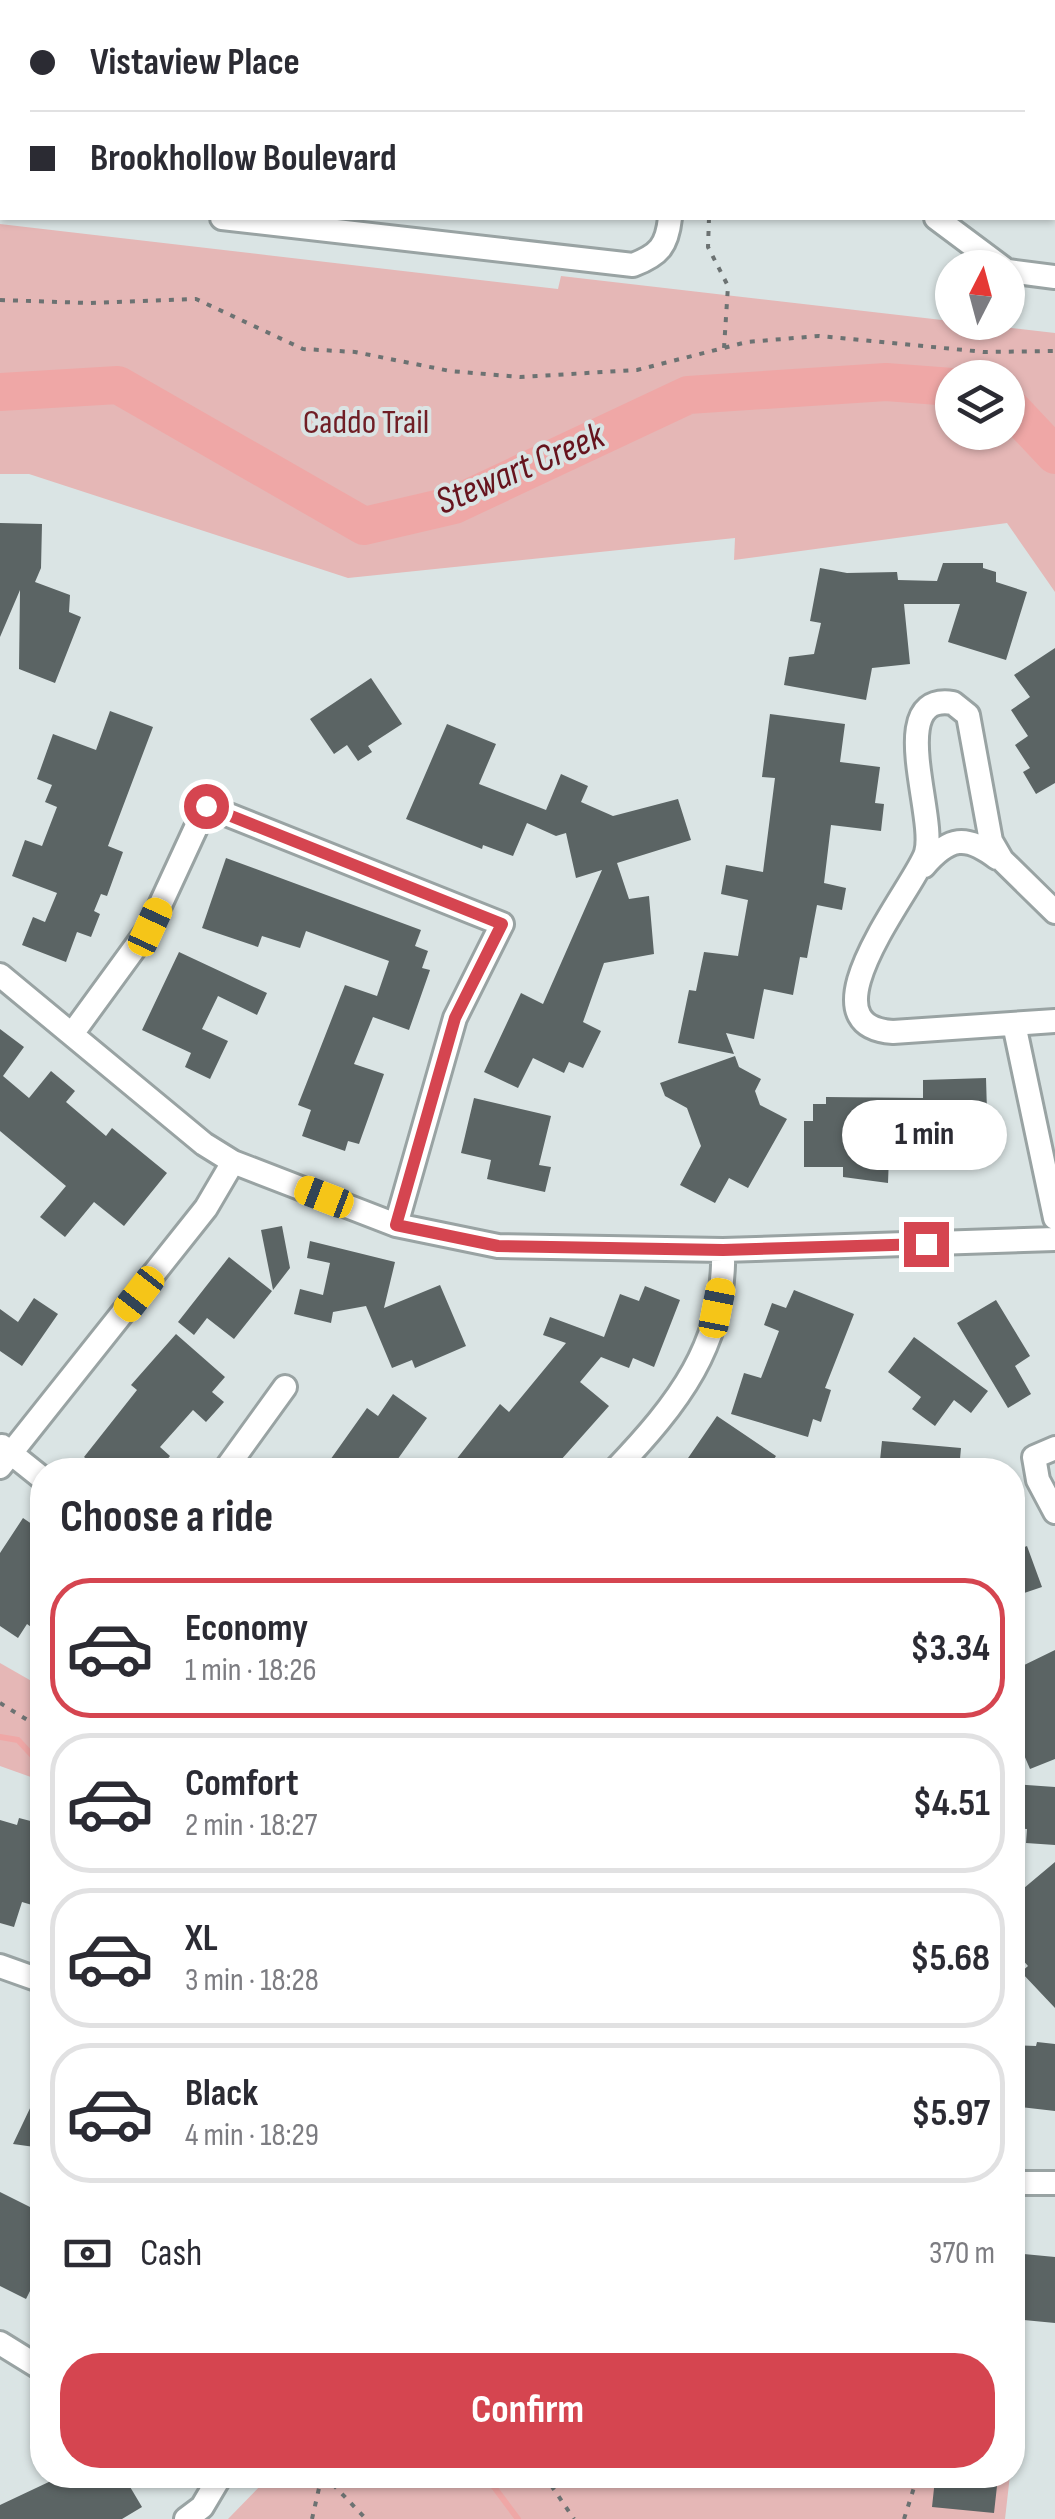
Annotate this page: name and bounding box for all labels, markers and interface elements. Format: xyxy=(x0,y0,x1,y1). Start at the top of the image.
text: Vistaview Place xyxy=(90,40,300,85)
text: Brookhollow Boulevard xyxy=(90,136,397,181)
north arrow xyxy=(935,250,1025,340)
map controls xyxy=(935,250,1025,450)
button: layers xyxy=(935,360,1025,450)
park label: Caddo Trail xyxy=(303,401,429,444)
water label: Stewart Creek xyxy=(429,413,612,525)
route start xyxy=(184,784,229,829)
car xyxy=(124,893,176,961)
callout: 1 min xyxy=(844,1099,1008,1169)
text: 1 min xyxy=(895,1115,954,1154)
car xyxy=(291,1172,357,1222)
route end xyxy=(904,1222,949,1267)
car xyxy=(109,1261,169,1327)
car xyxy=(697,1276,737,1340)
text: Choose a ride xyxy=(60,1490,273,1545)
icon: car xyxy=(65,1603,155,1693)
text: Economy xyxy=(185,1606,308,1651)
text: $3.34 xyxy=(910,1626,990,1671)
text: 1 min · 18:26 xyxy=(185,1651,317,1690)
icon: car xyxy=(65,1758,155,1848)
text: Comfort xyxy=(185,1761,299,1806)
text: $4.51 xyxy=(913,1781,990,1826)
text: 2 min · 18:27 xyxy=(185,1806,317,1845)
icon: car xyxy=(65,1913,155,2003)
text: XL xyxy=(185,1916,218,1961)
text: $5.68 xyxy=(910,1936,990,1981)
text: 3 min · 18:28 xyxy=(185,1961,319,2000)
icon: car xyxy=(65,2068,155,2158)
text: Black xyxy=(185,2071,258,2116)
text: $5.97 xyxy=(911,2091,990,2136)
text: 4 min · 18:29 xyxy=(185,2116,319,2155)
icon: cash xyxy=(60,2226,115,2281)
text: Cash xyxy=(140,2231,202,2276)
text: 370 m xyxy=(929,2234,995,2273)
button: Confirm xyxy=(60,2353,995,2468)

